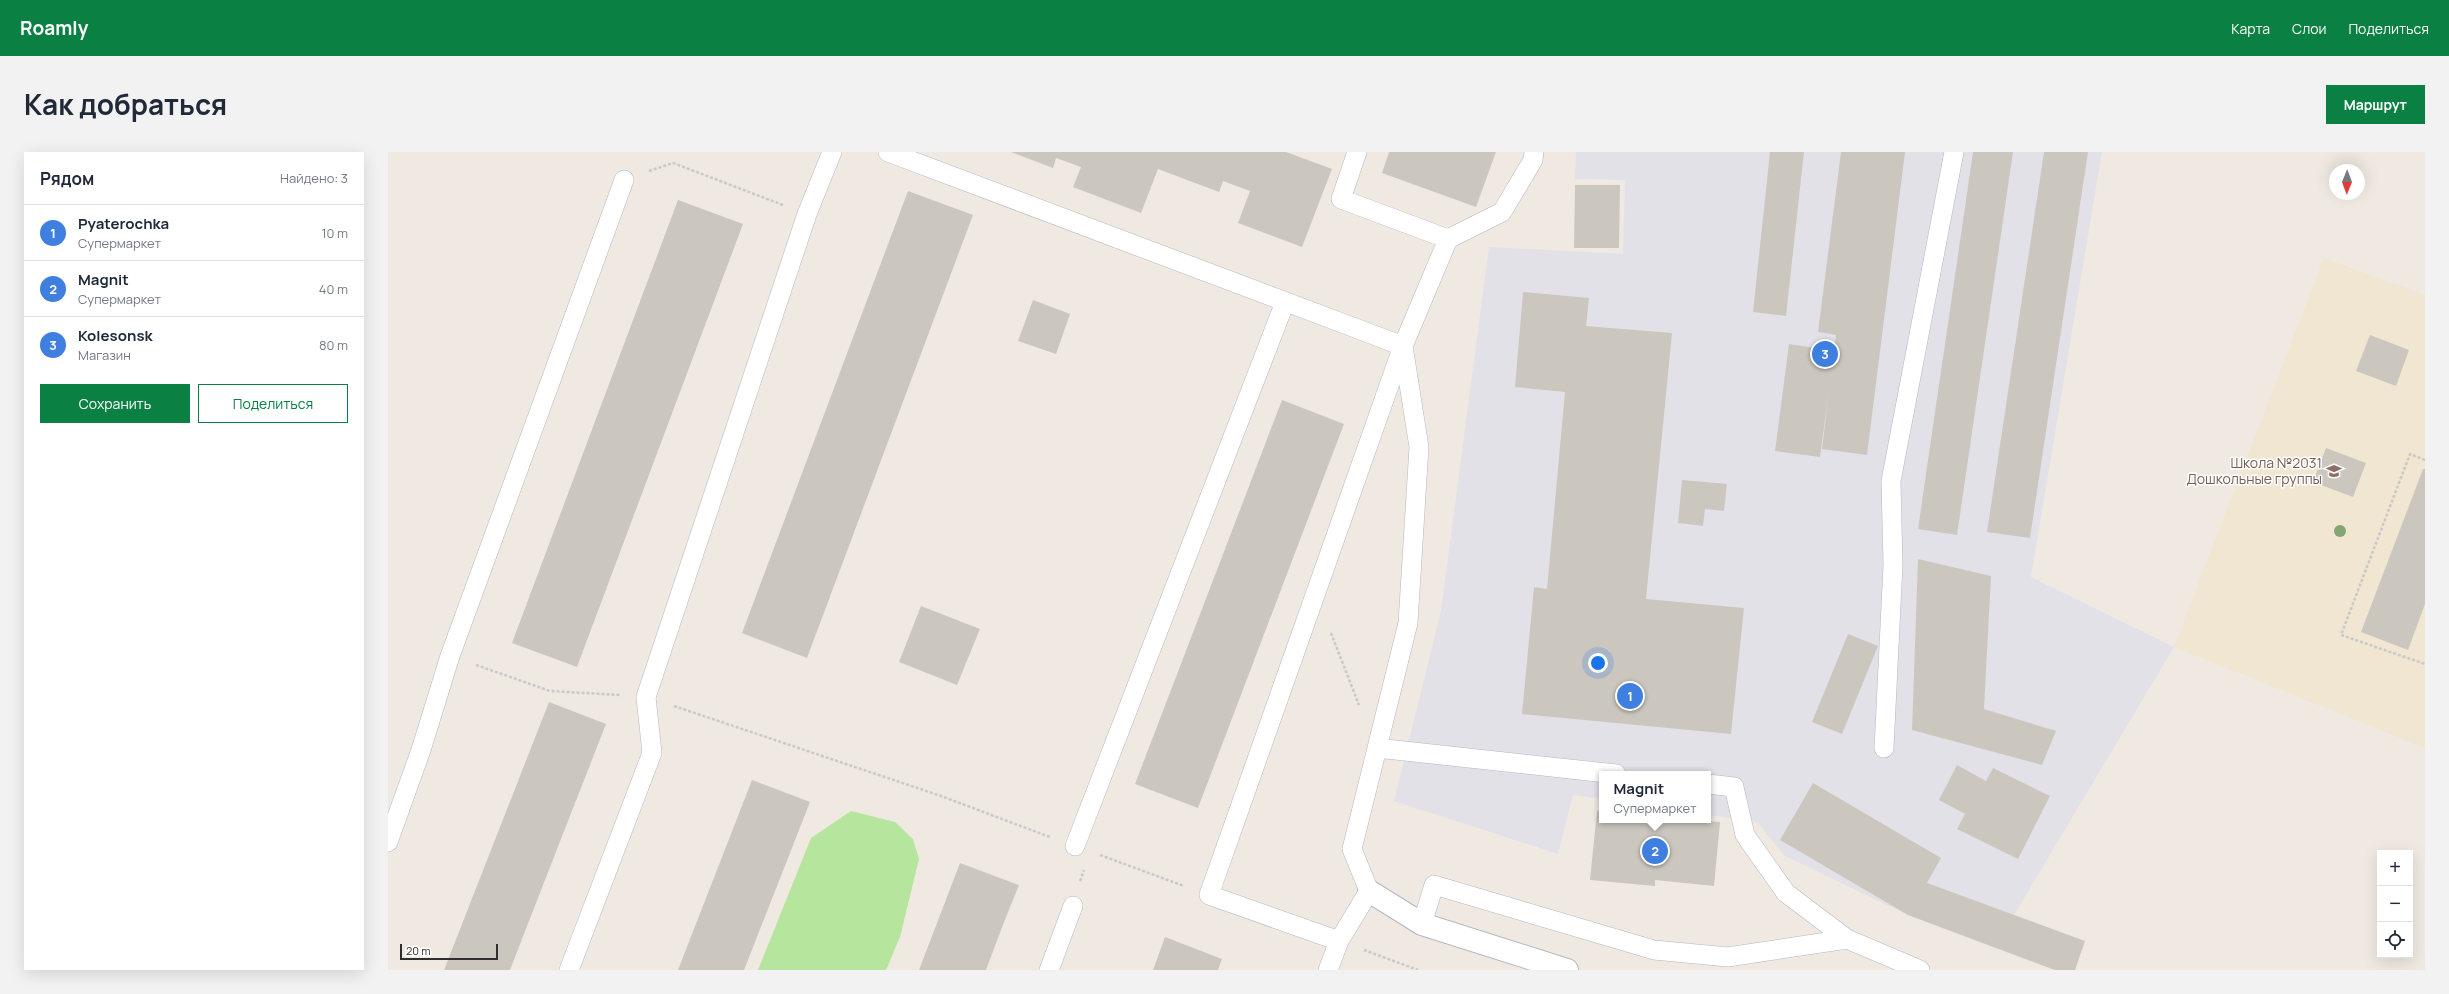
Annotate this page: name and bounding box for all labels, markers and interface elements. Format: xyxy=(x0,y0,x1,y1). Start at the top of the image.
text: Roamly xyxy=(20,15,88,41)
text: Карта xyxy=(2231,19,2270,38)
text: Слои xyxy=(2292,19,2326,38)
text: Поделиться xyxy=(2348,19,2429,38)
text: Как добраться xyxy=(24,85,227,123)
button: Маршрут xyxy=(2326,85,2425,124)
north arrow xyxy=(2329,164,2365,200)
text: Рядом xyxy=(40,167,94,190)
text: Найдено: 3 xyxy=(280,169,348,187)
text: Pyaterochka xyxy=(78,213,169,234)
text: 1 xyxy=(50,224,56,242)
text: 10 m xyxy=(321,224,348,242)
text: Супермаркет xyxy=(78,234,161,252)
text: Magnit xyxy=(78,269,129,290)
text: 2 xyxy=(49,280,57,298)
text: 40 m xyxy=(319,280,348,298)
text: Супермаркет xyxy=(78,290,161,308)
text: Kolesonsk xyxy=(78,325,153,346)
text: 3 xyxy=(49,336,57,354)
text: 80 m xyxy=(319,336,348,354)
pin: 3 xyxy=(1812,339,1838,369)
text: Магазин xyxy=(78,346,131,364)
button: Сохранить xyxy=(40,384,190,423)
button: Поделиться xyxy=(198,384,348,423)
place label: Школа №2031 Дошкольные группы xyxy=(2187,453,2322,488)
school or university icon: Школа №2031 Дошкольные группы xyxy=(2325,462,2343,480)
your location xyxy=(1588,653,1608,673)
pin: 1 xyxy=(1617,681,1643,711)
popup xyxy=(1599,771,1711,823)
text: Magnit xyxy=(1613,778,1664,799)
text: Супермаркет xyxy=(1613,799,1697,817)
pin: 2 xyxy=(1642,836,1668,866)
map controls xyxy=(2377,850,2413,958)
button: + xyxy=(2377,850,2413,886)
button: − xyxy=(2377,886,2413,922)
button: locate xyxy=(2377,922,2413,958)
scale bar xyxy=(400,942,498,961)
text: 20 m xyxy=(406,943,431,958)

